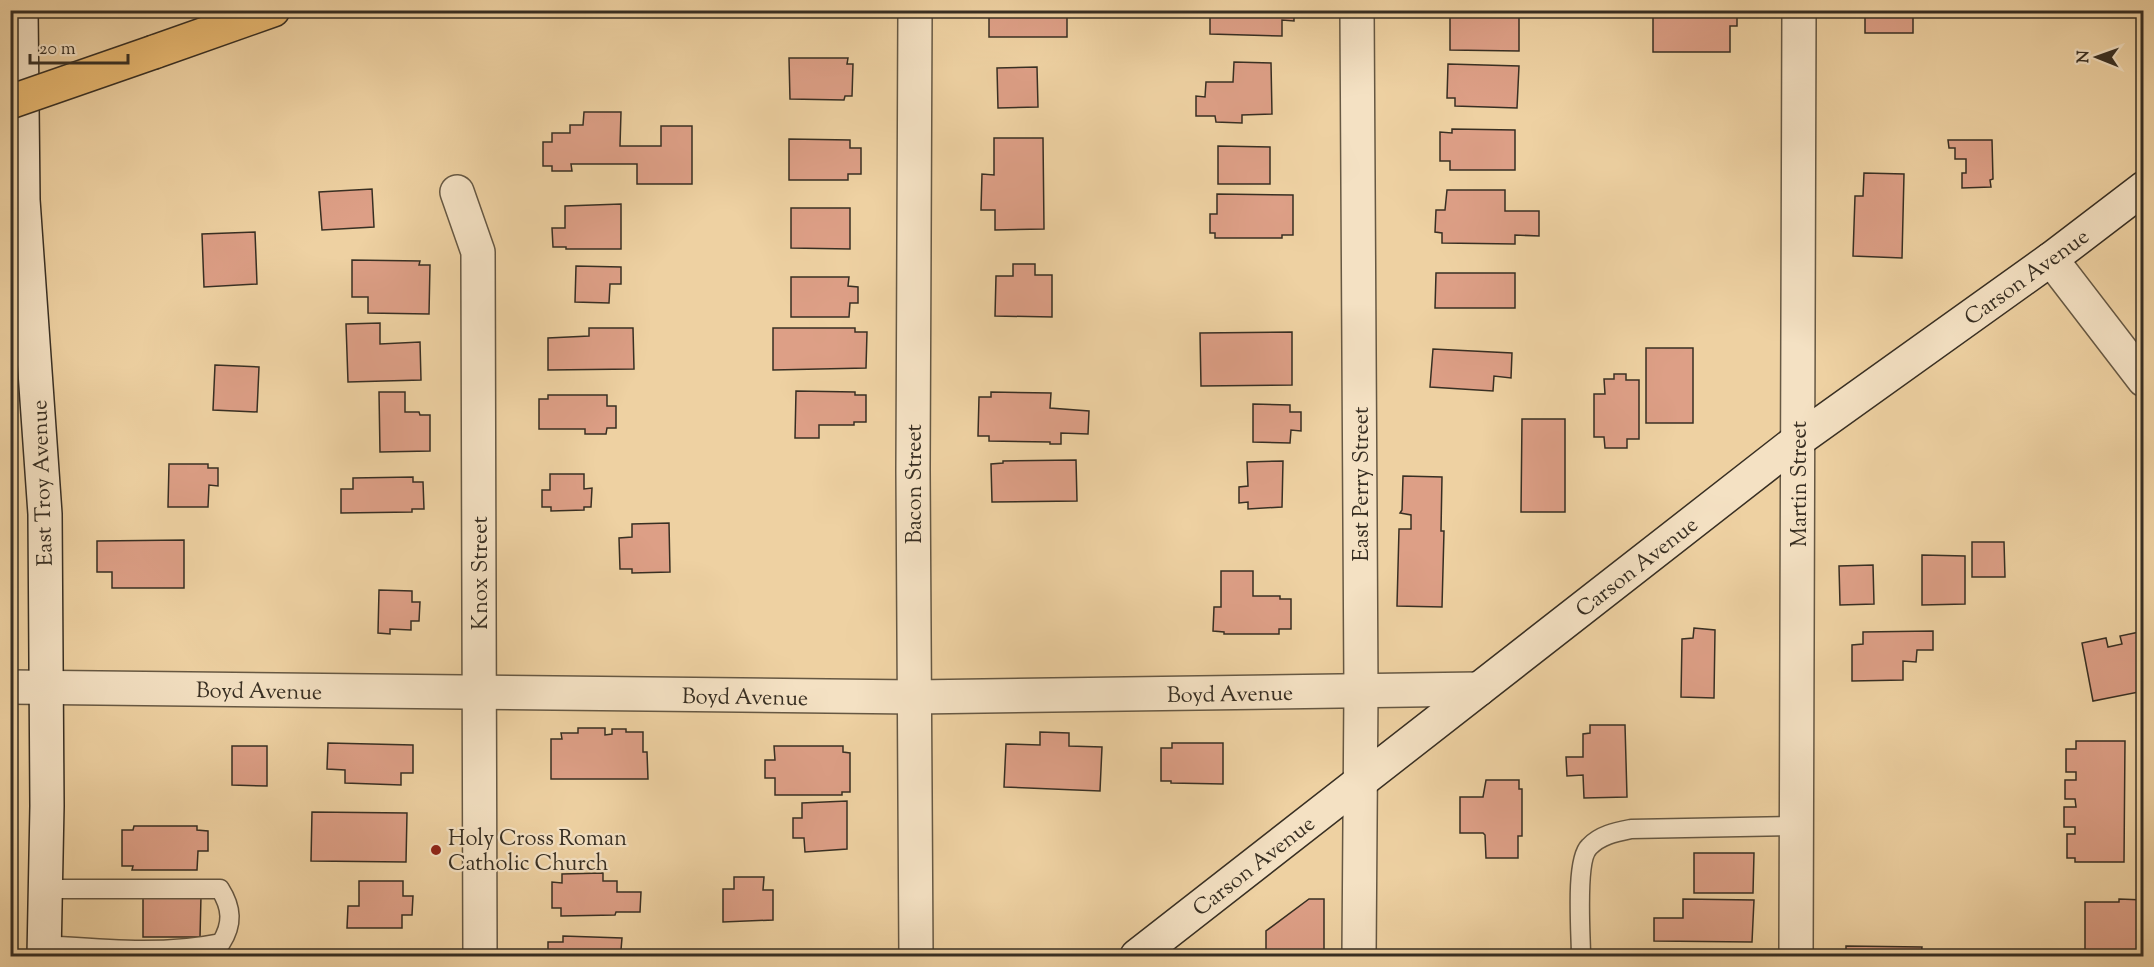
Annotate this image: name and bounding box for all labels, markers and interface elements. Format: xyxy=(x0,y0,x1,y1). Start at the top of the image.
scale bar xyxy=(30,27,128,65)
north arrow xyxy=(2067,27,2127,87)
text: 20 m xyxy=(39,37,76,63)
text: N xyxy=(2073,50,2096,63)
street label: Carson Avenue xyxy=(1959,222,2097,335)
street label: East Troy Avenue xyxy=(25,399,63,567)
street label: East Perry Street xyxy=(1347,406,1379,561)
street label: Martin Street xyxy=(1785,420,1817,547)
street label: Bacon Street xyxy=(900,423,932,544)
street label: Carson Avenue xyxy=(1570,510,1706,626)
street label: Knox Street xyxy=(466,515,498,630)
street label: Boyd Avenue xyxy=(195,676,322,710)
street label: Boyd Avenue xyxy=(1167,679,1294,713)
street label: Boyd Avenue xyxy=(681,682,808,716)
street label: Carson Avenue xyxy=(1187,809,1323,925)
place label: Holy Cross Roman Catholic Church xyxy=(448,824,627,881)
marker: Holy Cross Roman Catholic Church xyxy=(429,843,443,857)

